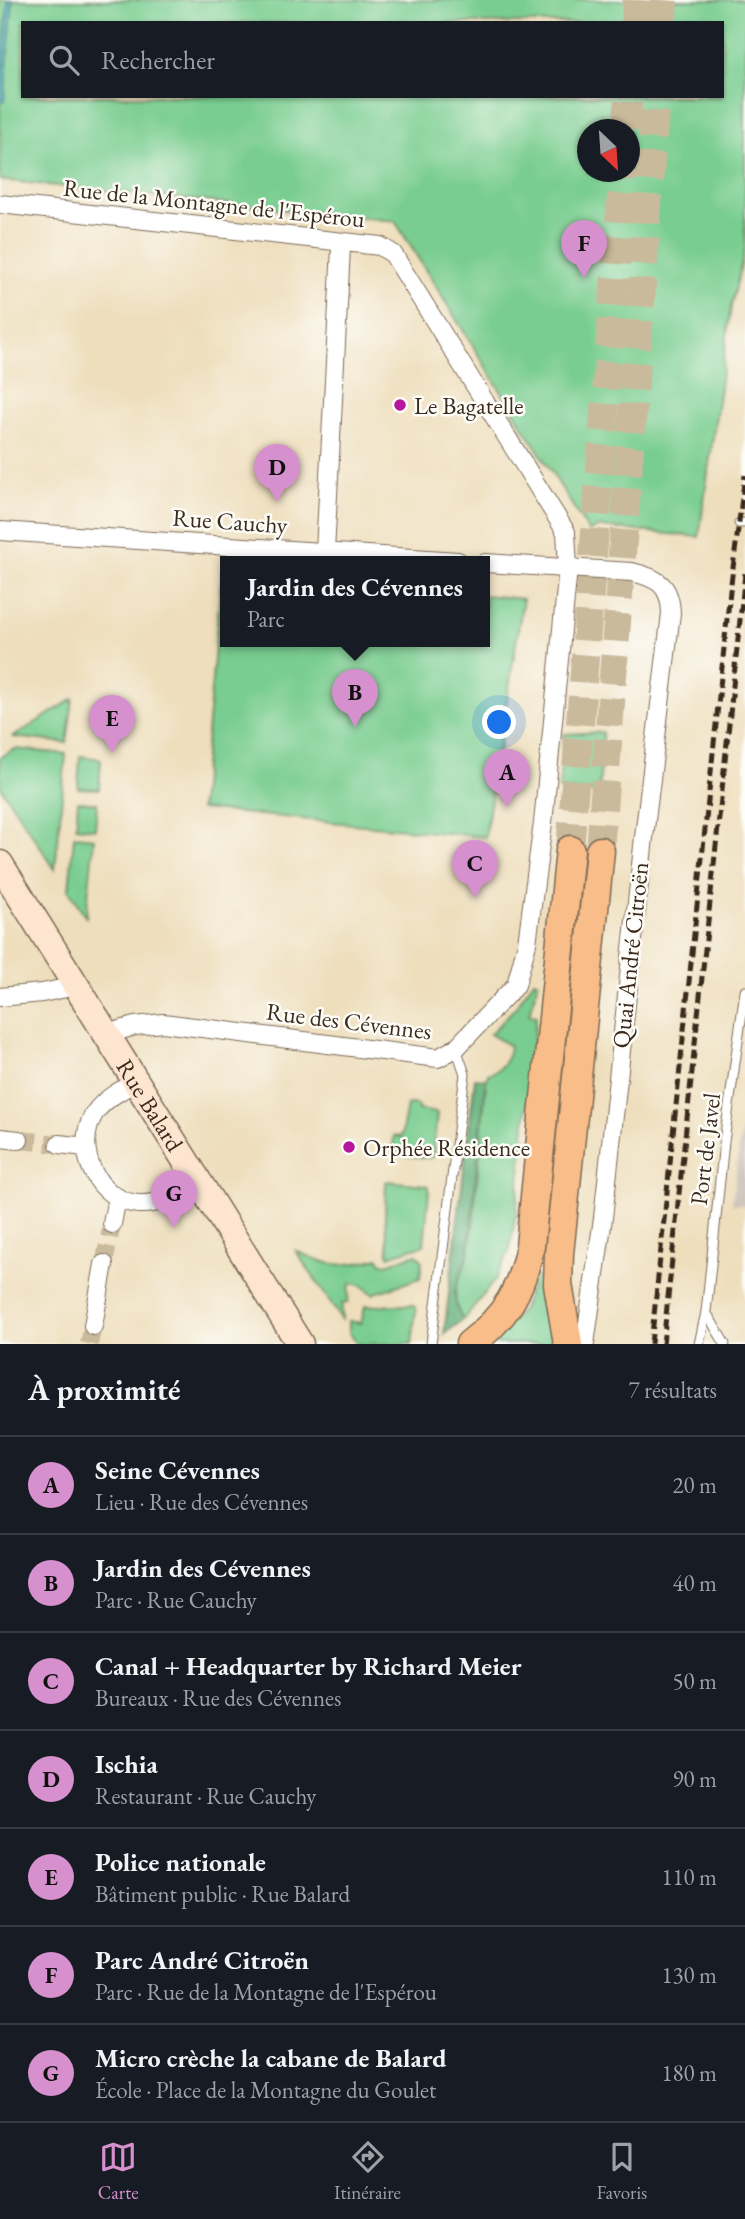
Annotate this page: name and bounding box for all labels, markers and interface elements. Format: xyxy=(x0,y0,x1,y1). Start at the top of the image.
search box xyxy=(21,21,724,98)
icon: search xyxy=(45,41,83,79)
text: Rechercher xyxy=(101,43,215,77)
north arrow xyxy=(577,119,640,182)
street label: Rue de la Montagne de l'Espérou xyxy=(62,172,367,234)
pin: F xyxy=(561,220,607,278)
place label: Le Bagatelle xyxy=(414,390,524,421)
marker: Le Bagatelle xyxy=(392,397,408,413)
pin: D xyxy=(254,444,300,502)
street label: Rue Cauchy xyxy=(172,502,289,541)
popup xyxy=(220,556,490,647)
text: Jardin des Cévennes xyxy=(247,570,463,604)
text: Parc xyxy=(247,604,285,634)
pin: B xyxy=(332,669,378,727)
pin: E xyxy=(89,695,135,753)
your location xyxy=(482,705,516,739)
pin: A xyxy=(484,749,530,807)
pin: C xyxy=(452,840,498,898)
street label: Quai André Citroën xyxy=(605,860,655,1050)
street label: Rue des Cévennes xyxy=(265,995,433,1047)
street label: Rue Balard xyxy=(110,1053,191,1158)
street label: Port de Javel xyxy=(683,1091,727,1207)
place label: Orphée Résidence xyxy=(363,1132,530,1163)
marker: Orphée Résidence xyxy=(341,1139,357,1155)
pin: G xyxy=(151,1170,197,1228)
text: À proximité xyxy=(28,1370,180,1409)
text: 7 résultats xyxy=(629,1375,717,1405)
text: Seine Cévennes xyxy=(95,1453,260,1487)
text: A xyxy=(43,1470,59,1500)
text: 20 m xyxy=(672,1470,717,1500)
text: Lieu · Rue des Cévennes xyxy=(95,1487,308,1517)
text: Jardin des Cévennes xyxy=(95,1551,311,1585)
text: B xyxy=(44,1568,58,1598)
text: 40 m xyxy=(672,1568,717,1598)
text: Parc · Rue Cauchy xyxy=(95,1585,257,1615)
text: Canal + Headquarter by Richard Meier xyxy=(95,1649,521,1683)
text: C xyxy=(43,1666,59,1696)
text: 50 m xyxy=(672,1666,717,1696)
text: Bureaux · Rue des Cévennes xyxy=(95,1683,341,1713)
text: Ischia xyxy=(95,1747,158,1781)
text: D xyxy=(42,1764,60,1794)
text: 90 m xyxy=(672,1764,717,1794)
text: Restaurant · Rue Cauchy xyxy=(95,1781,316,1811)
text: Police nationale xyxy=(95,1845,266,1879)
text: E xyxy=(44,1862,58,1892)
text: 110 m xyxy=(661,1862,717,1892)
text: Bâtiment public · Rue Balard xyxy=(95,1879,350,1909)
text: Parc André Citroën xyxy=(95,1943,309,1977)
text: F xyxy=(45,1960,57,1990)
text: 130 m xyxy=(661,1960,717,1990)
text: Parc · Rue de la Montagne de l'Espérou xyxy=(95,1977,437,2007)
text: Micro crèche la cabane de Balard xyxy=(95,2041,447,2075)
text: G xyxy=(43,2058,59,2088)
text: 180 m xyxy=(661,2058,717,2088)
text: École · Place de la Montagne du Goulet xyxy=(95,2075,436,2105)
tab: Carte xyxy=(98,2138,139,2205)
tab: Itinéraire xyxy=(334,2138,401,2205)
tab: Favoris xyxy=(596,2138,647,2205)

